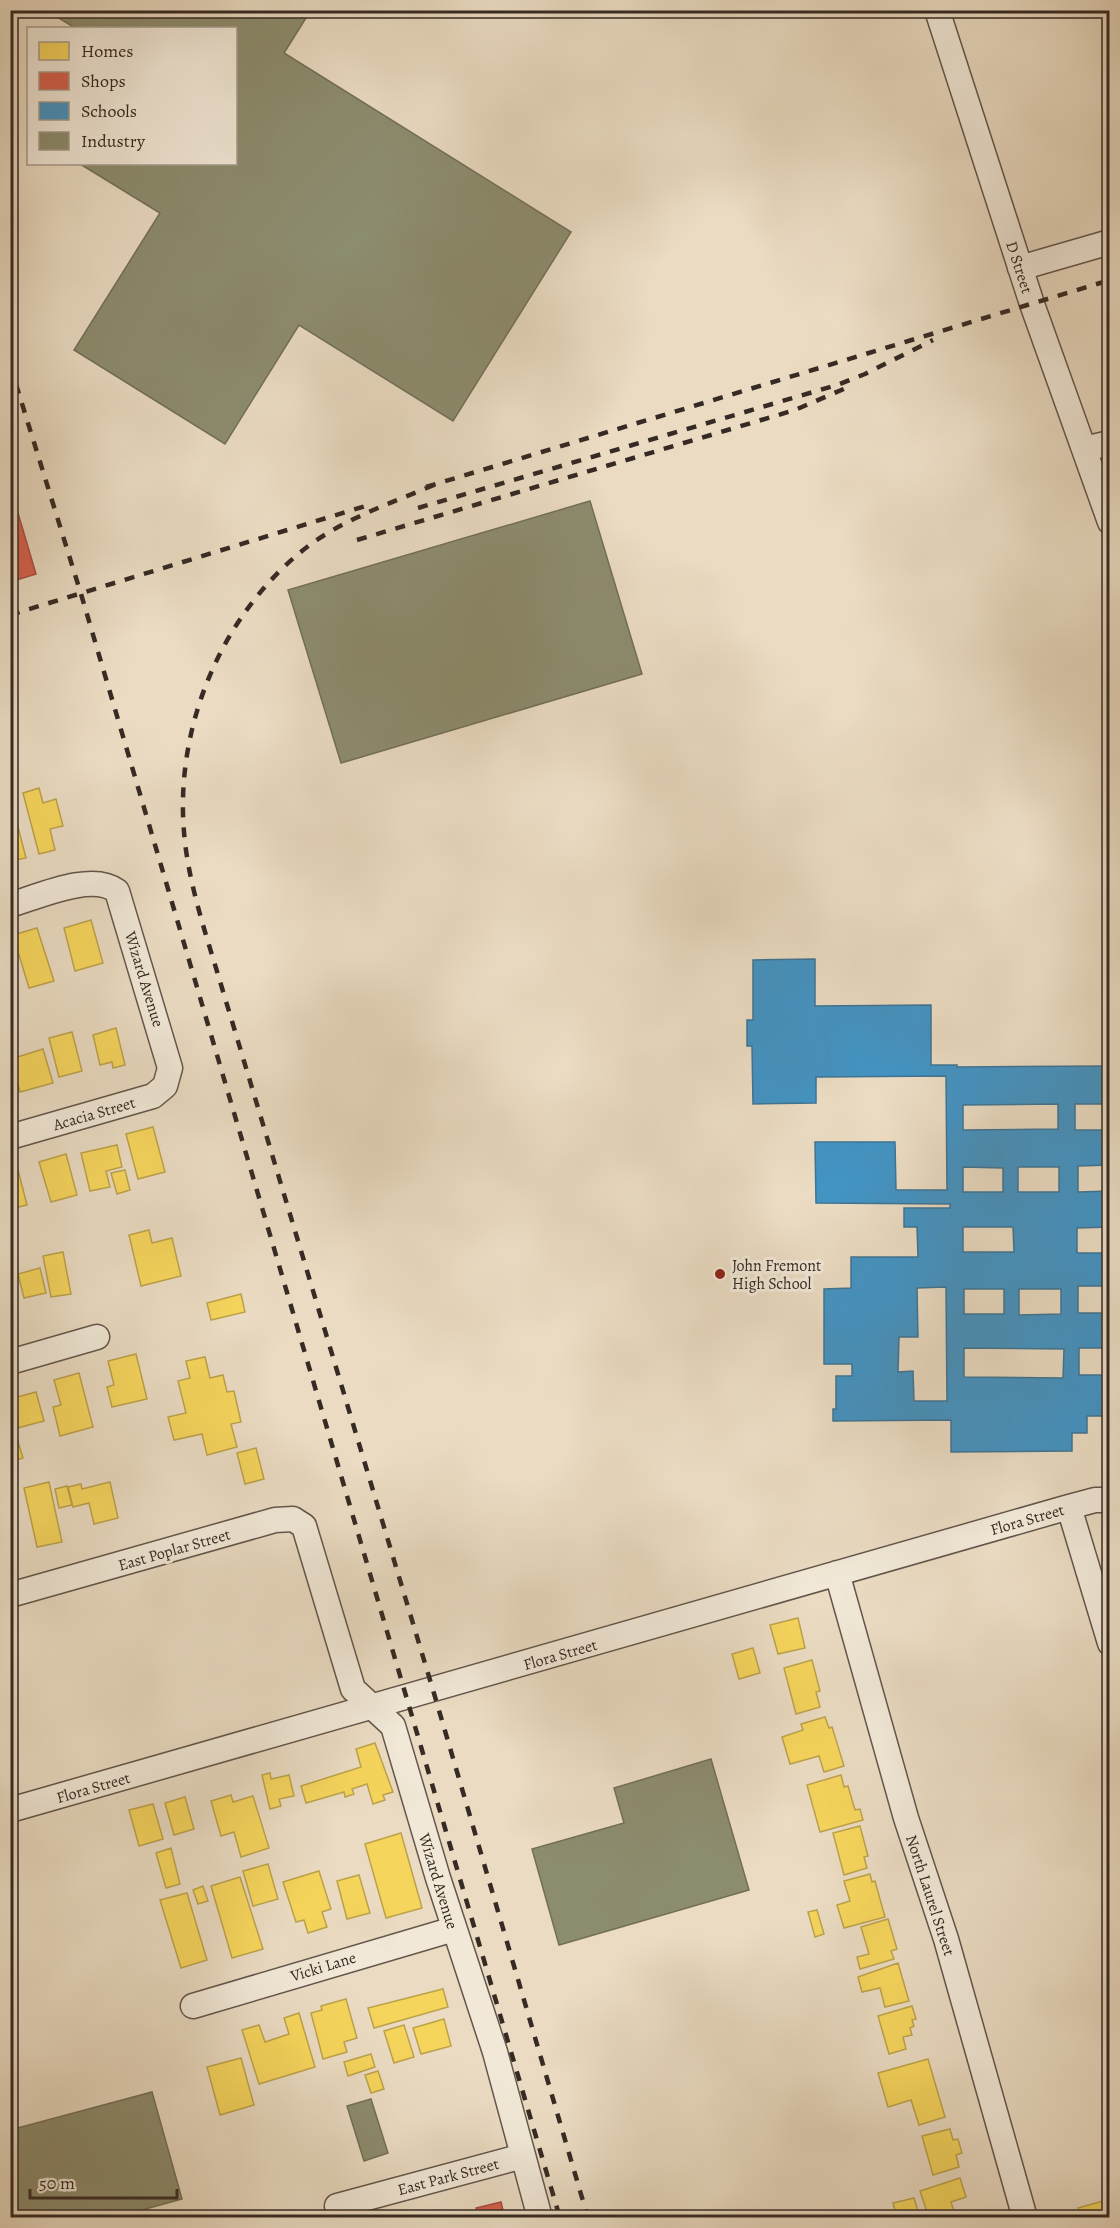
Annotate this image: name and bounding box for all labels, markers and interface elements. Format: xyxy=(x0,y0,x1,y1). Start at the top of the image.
legend xyxy=(27,27,237,165)
text: Homes xyxy=(81,39,133,63)
text: Shops xyxy=(81,69,126,93)
text: Schools xyxy=(81,99,137,123)
text: Industry xyxy=(81,129,146,153)
street label: D Street xyxy=(1000,238,1038,296)
street label: Wizard Avenue xyxy=(119,928,169,1030)
street label: Acacia Street xyxy=(50,1092,138,1136)
place label: John Fremont High School xyxy=(732,1255,821,1295)
marker: John Fremont High School xyxy=(713,1267,727,1281)
street label: Flora Street xyxy=(988,1499,1067,1541)
street label: East Poplar Street xyxy=(115,1523,233,1577)
street label: Flora Street xyxy=(521,1634,600,1676)
street label: Flora Street xyxy=(54,1767,133,1809)
street label: Wizard Avenue xyxy=(413,1830,463,1932)
street label: North Laurel Street xyxy=(900,1832,960,1959)
street label: Vicki Lane xyxy=(287,1947,359,1988)
street label: East Park Street xyxy=(395,2153,501,2201)
scale bar xyxy=(30,2162,177,2200)
text: 50 m xyxy=(39,2171,75,2195)

